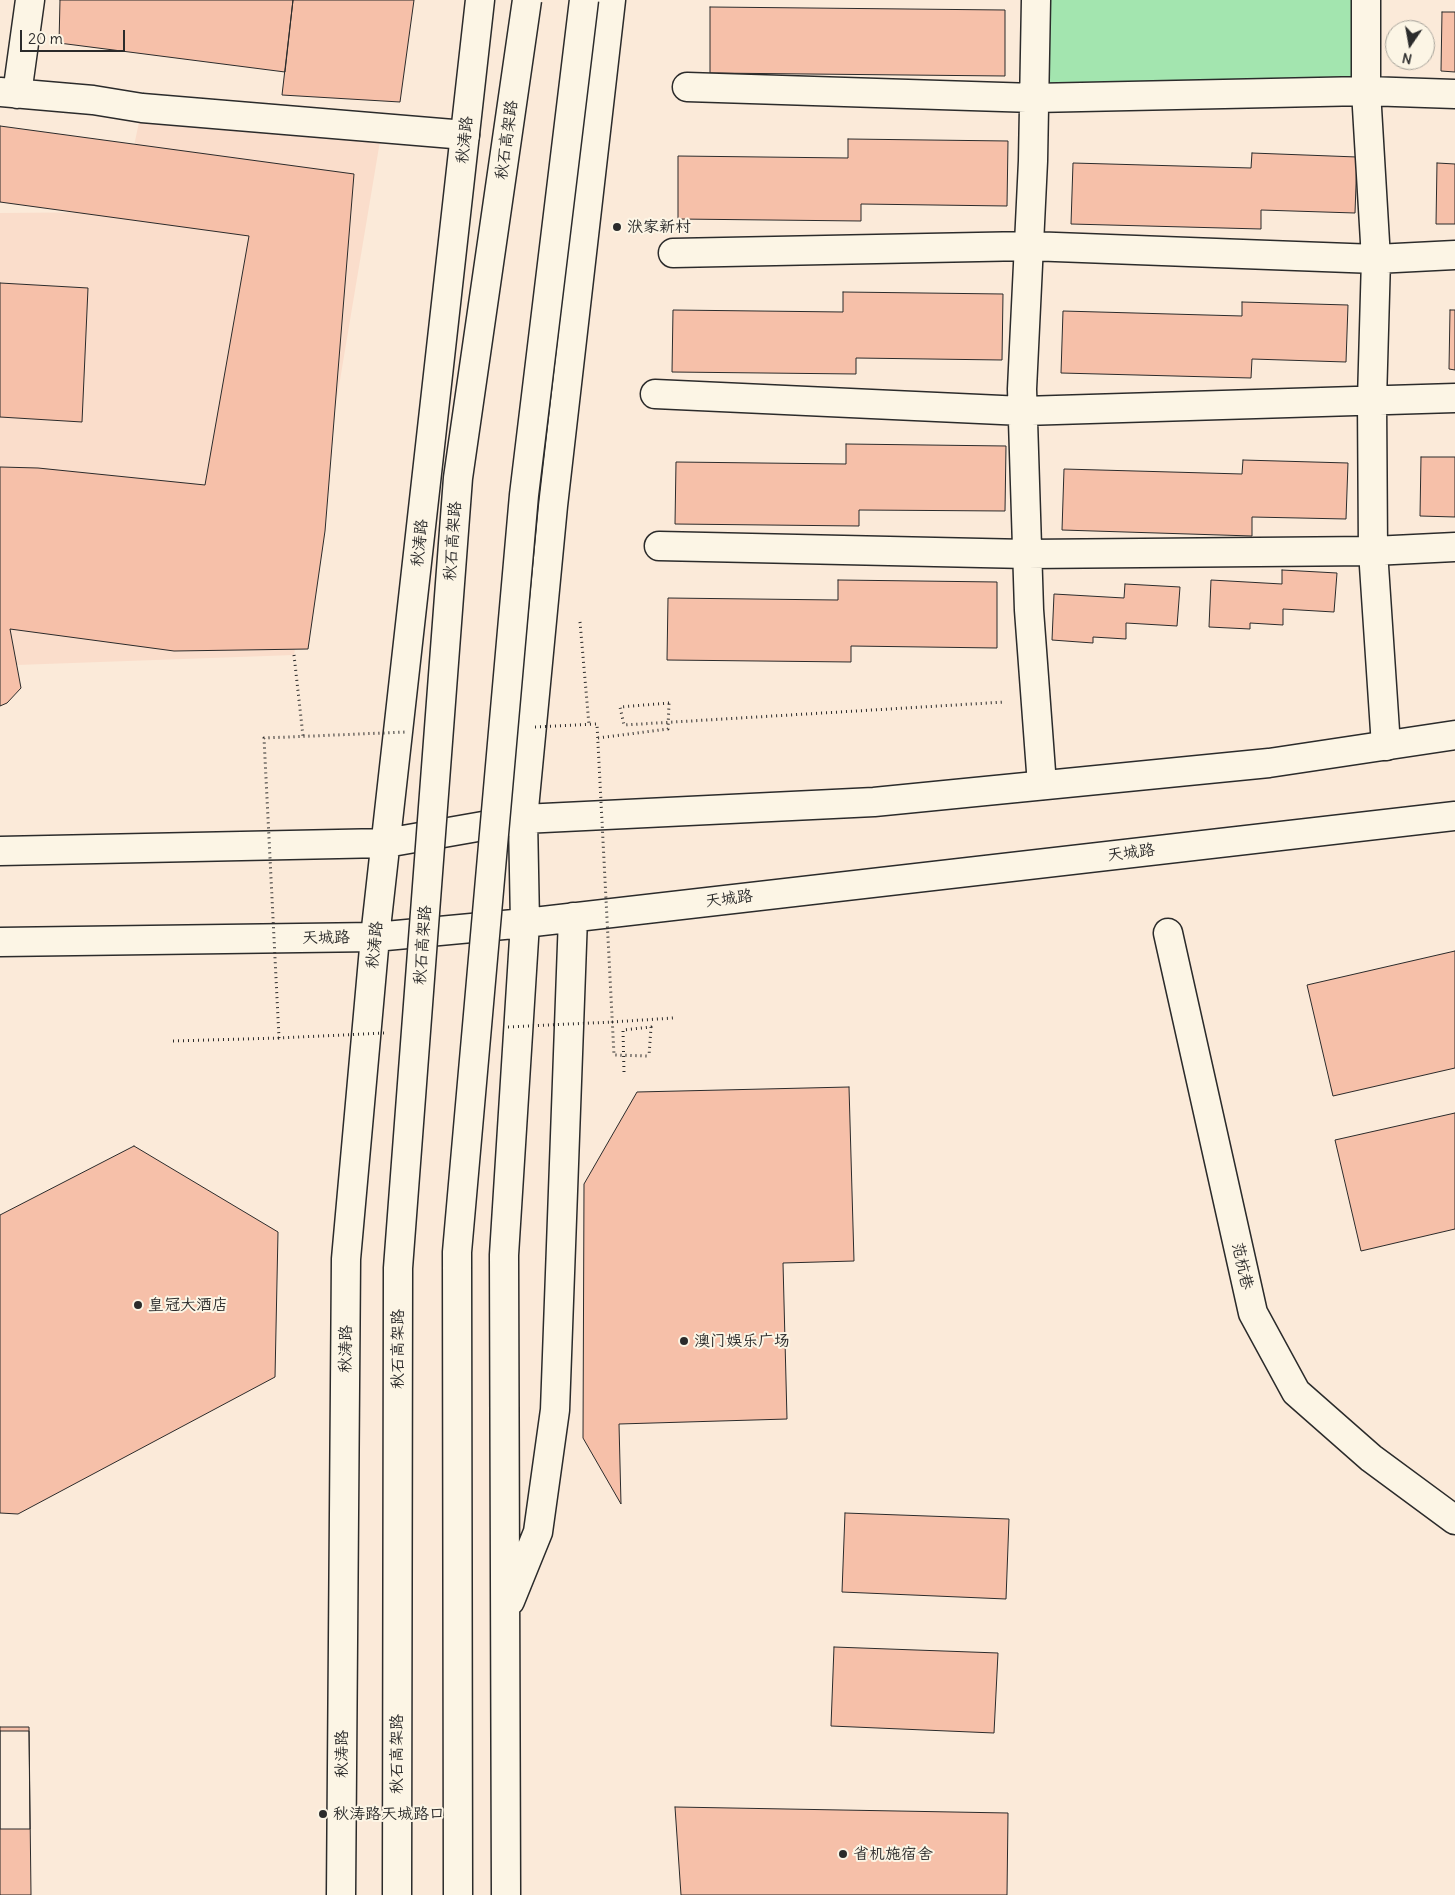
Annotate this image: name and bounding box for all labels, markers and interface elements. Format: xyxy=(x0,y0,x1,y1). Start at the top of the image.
scale bar xyxy=(22,20,128,52)
north arrow xyxy=(1385,20,1435,70)
text: 20 m xyxy=(28,29,63,48)
text: N xyxy=(1400,49,1414,69)
street label: 秋石高架路 xyxy=(492,99,522,181)
street label: 秋涛路 xyxy=(453,115,477,165)
place label: 洑家新村 xyxy=(627,217,691,237)
marker: 洑家新村 xyxy=(611,221,623,233)
street label: 秋石高架路 xyxy=(441,500,465,582)
street label: 秋涛路 xyxy=(408,518,432,568)
street label: 天城路 xyxy=(1106,841,1156,865)
street label: 天城路 xyxy=(704,887,754,911)
street label: 秋石高架路 xyxy=(411,904,435,986)
street label: 秋涛路 xyxy=(363,920,387,970)
street label: 天城路 xyxy=(302,928,350,948)
street label: 范杭巷 xyxy=(1227,1240,1257,1292)
place label: 皇冠大酒店 xyxy=(148,1295,228,1315)
marker: 皇冠大酒店 xyxy=(132,1299,144,1311)
street label: 秋石高架路 xyxy=(388,1309,408,1389)
street label: 秋涛路 xyxy=(336,1325,356,1373)
place label: 澳门娱乐广场 xyxy=(694,1331,790,1351)
marker: 澳门娱乐广场 xyxy=(678,1335,690,1347)
street label: 秋石高架路 xyxy=(387,1714,407,1794)
street label: 秋涛路 xyxy=(332,1730,352,1778)
place label: 秋涛路天城路口 xyxy=(333,1804,445,1824)
marker: 秋涛路天城路口 xyxy=(317,1808,329,1820)
place label: 省机施宿舍 xyxy=(853,1844,933,1864)
marker: 省机施宿舍 xyxy=(837,1848,849,1860)

